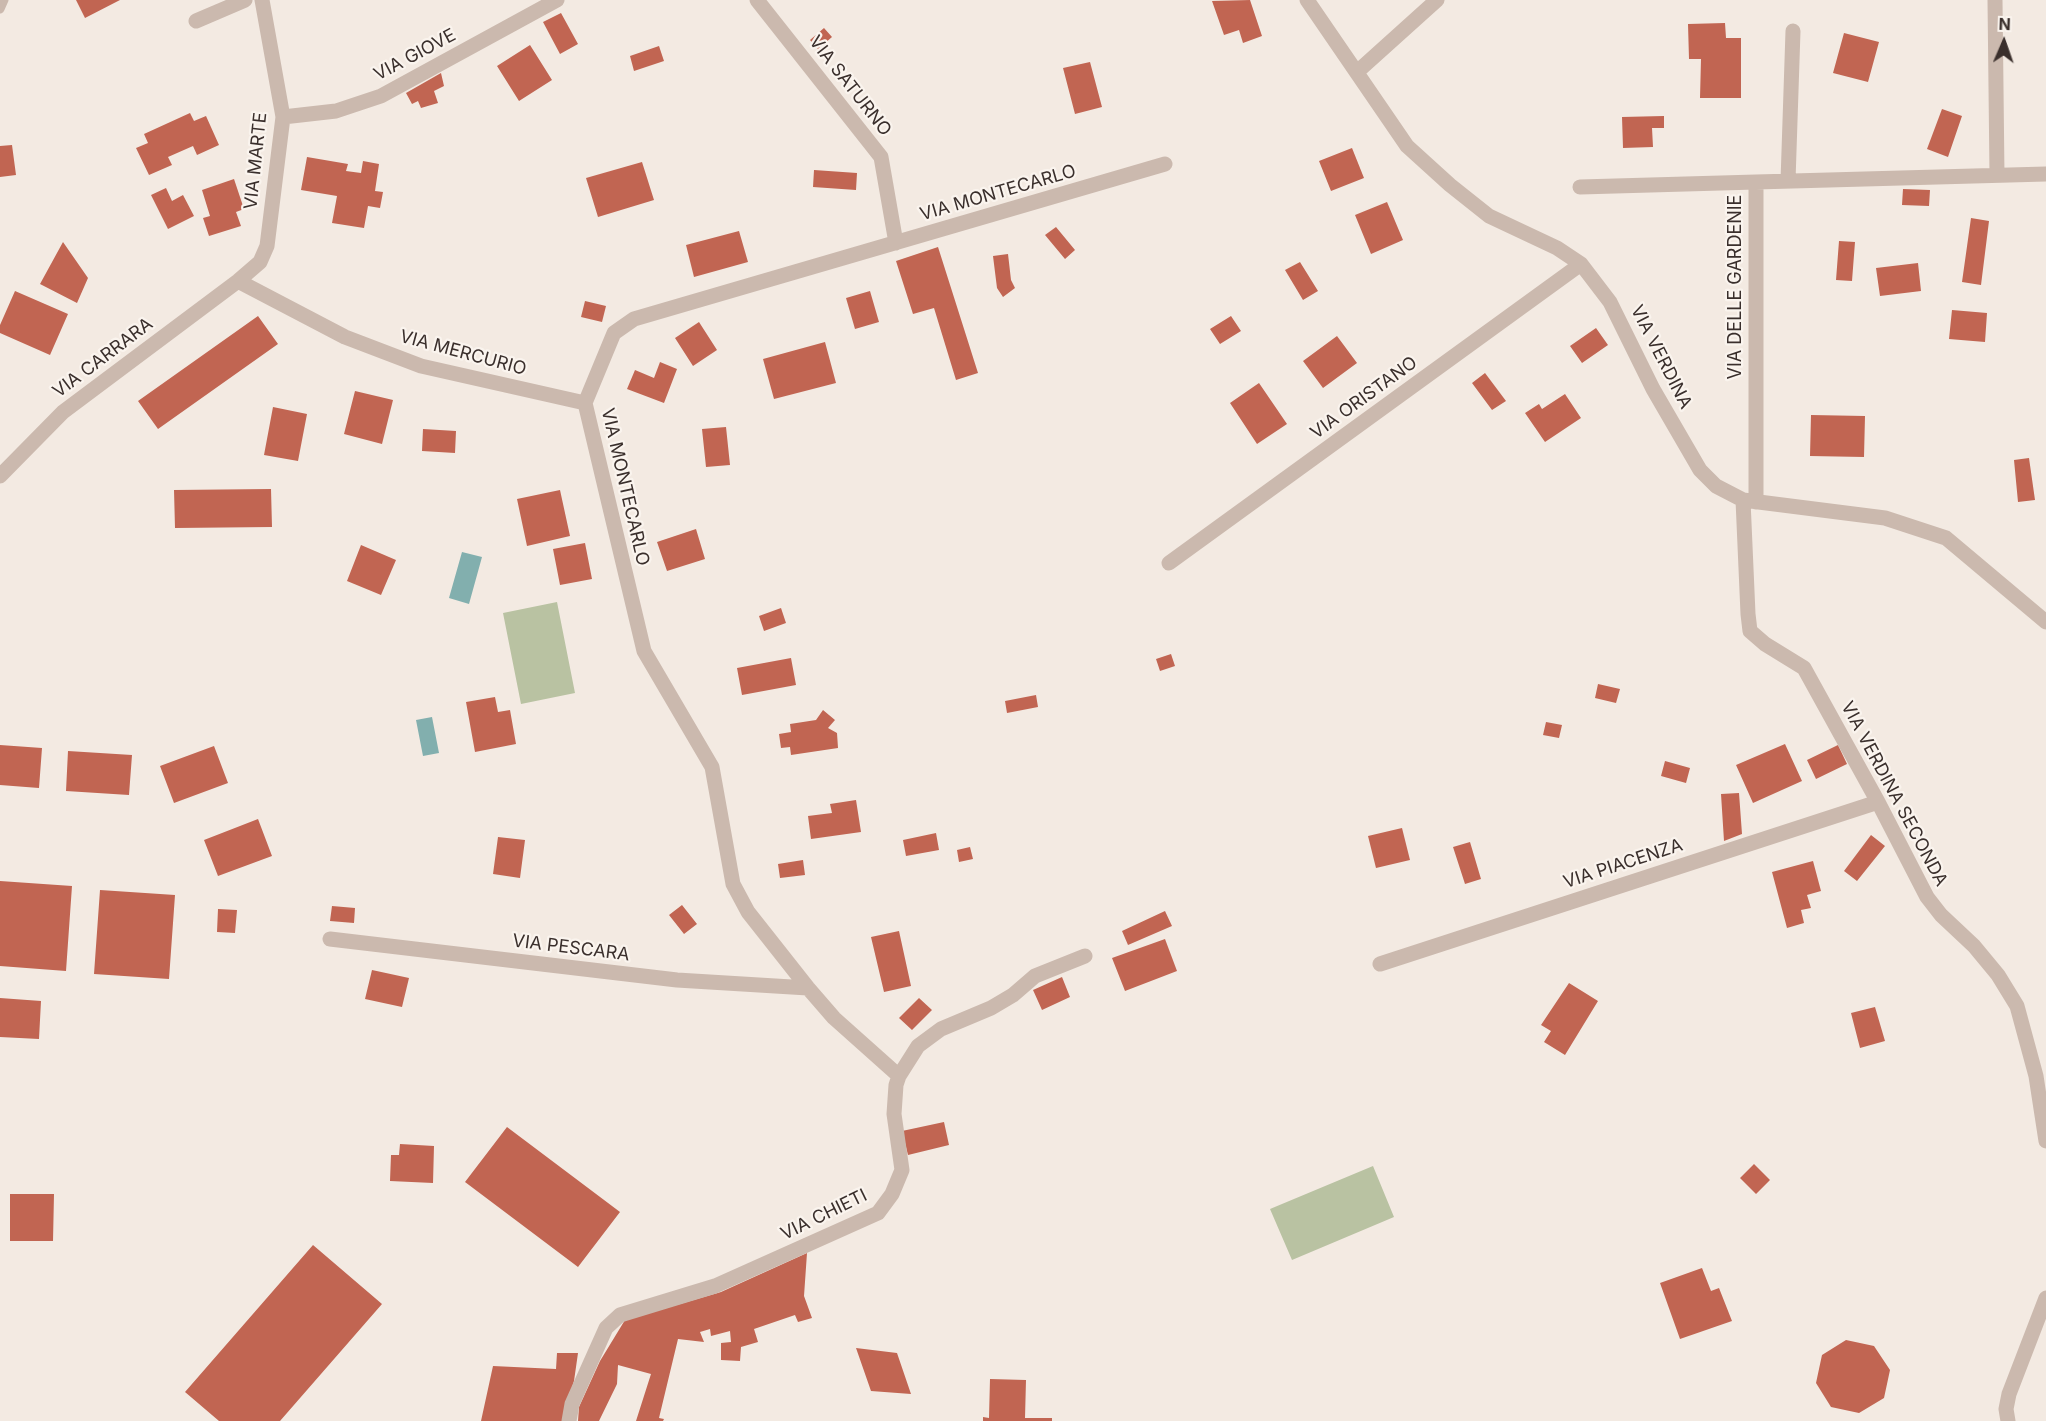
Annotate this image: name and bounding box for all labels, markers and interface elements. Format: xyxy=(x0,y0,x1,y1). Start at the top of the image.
north arrow xyxy=(1974,12,2034,72)
text: N xyxy=(1998,14,2011,34)
street label: VIA GIOVE xyxy=(370,24,460,86)
street label: VIA SATURNO xyxy=(804,32,896,140)
street label: VIA MARTE xyxy=(240,111,272,211)
street label: VIA MONTECARLO xyxy=(918,160,1078,226)
street label: VIA DELLE GARDENIE xyxy=(1725,195,1747,379)
street label: VIA VERDINA xyxy=(1626,302,1696,412)
street label: VIA CARRARA xyxy=(49,313,157,403)
street label: VIA MERCURIO xyxy=(397,326,529,380)
street label: VIA ORISTANO xyxy=(1307,352,1421,444)
street label: VIA MONTECARLO xyxy=(596,406,654,568)
street label: VIA VERDINA SECONDA xyxy=(1836,698,1952,890)
street label: VIA PIACENZA xyxy=(1561,835,1685,893)
street label: VIA PESCARA xyxy=(511,930,631,966)
street label: VIA CHIETI xyxy=(777,1185,871,1245)

